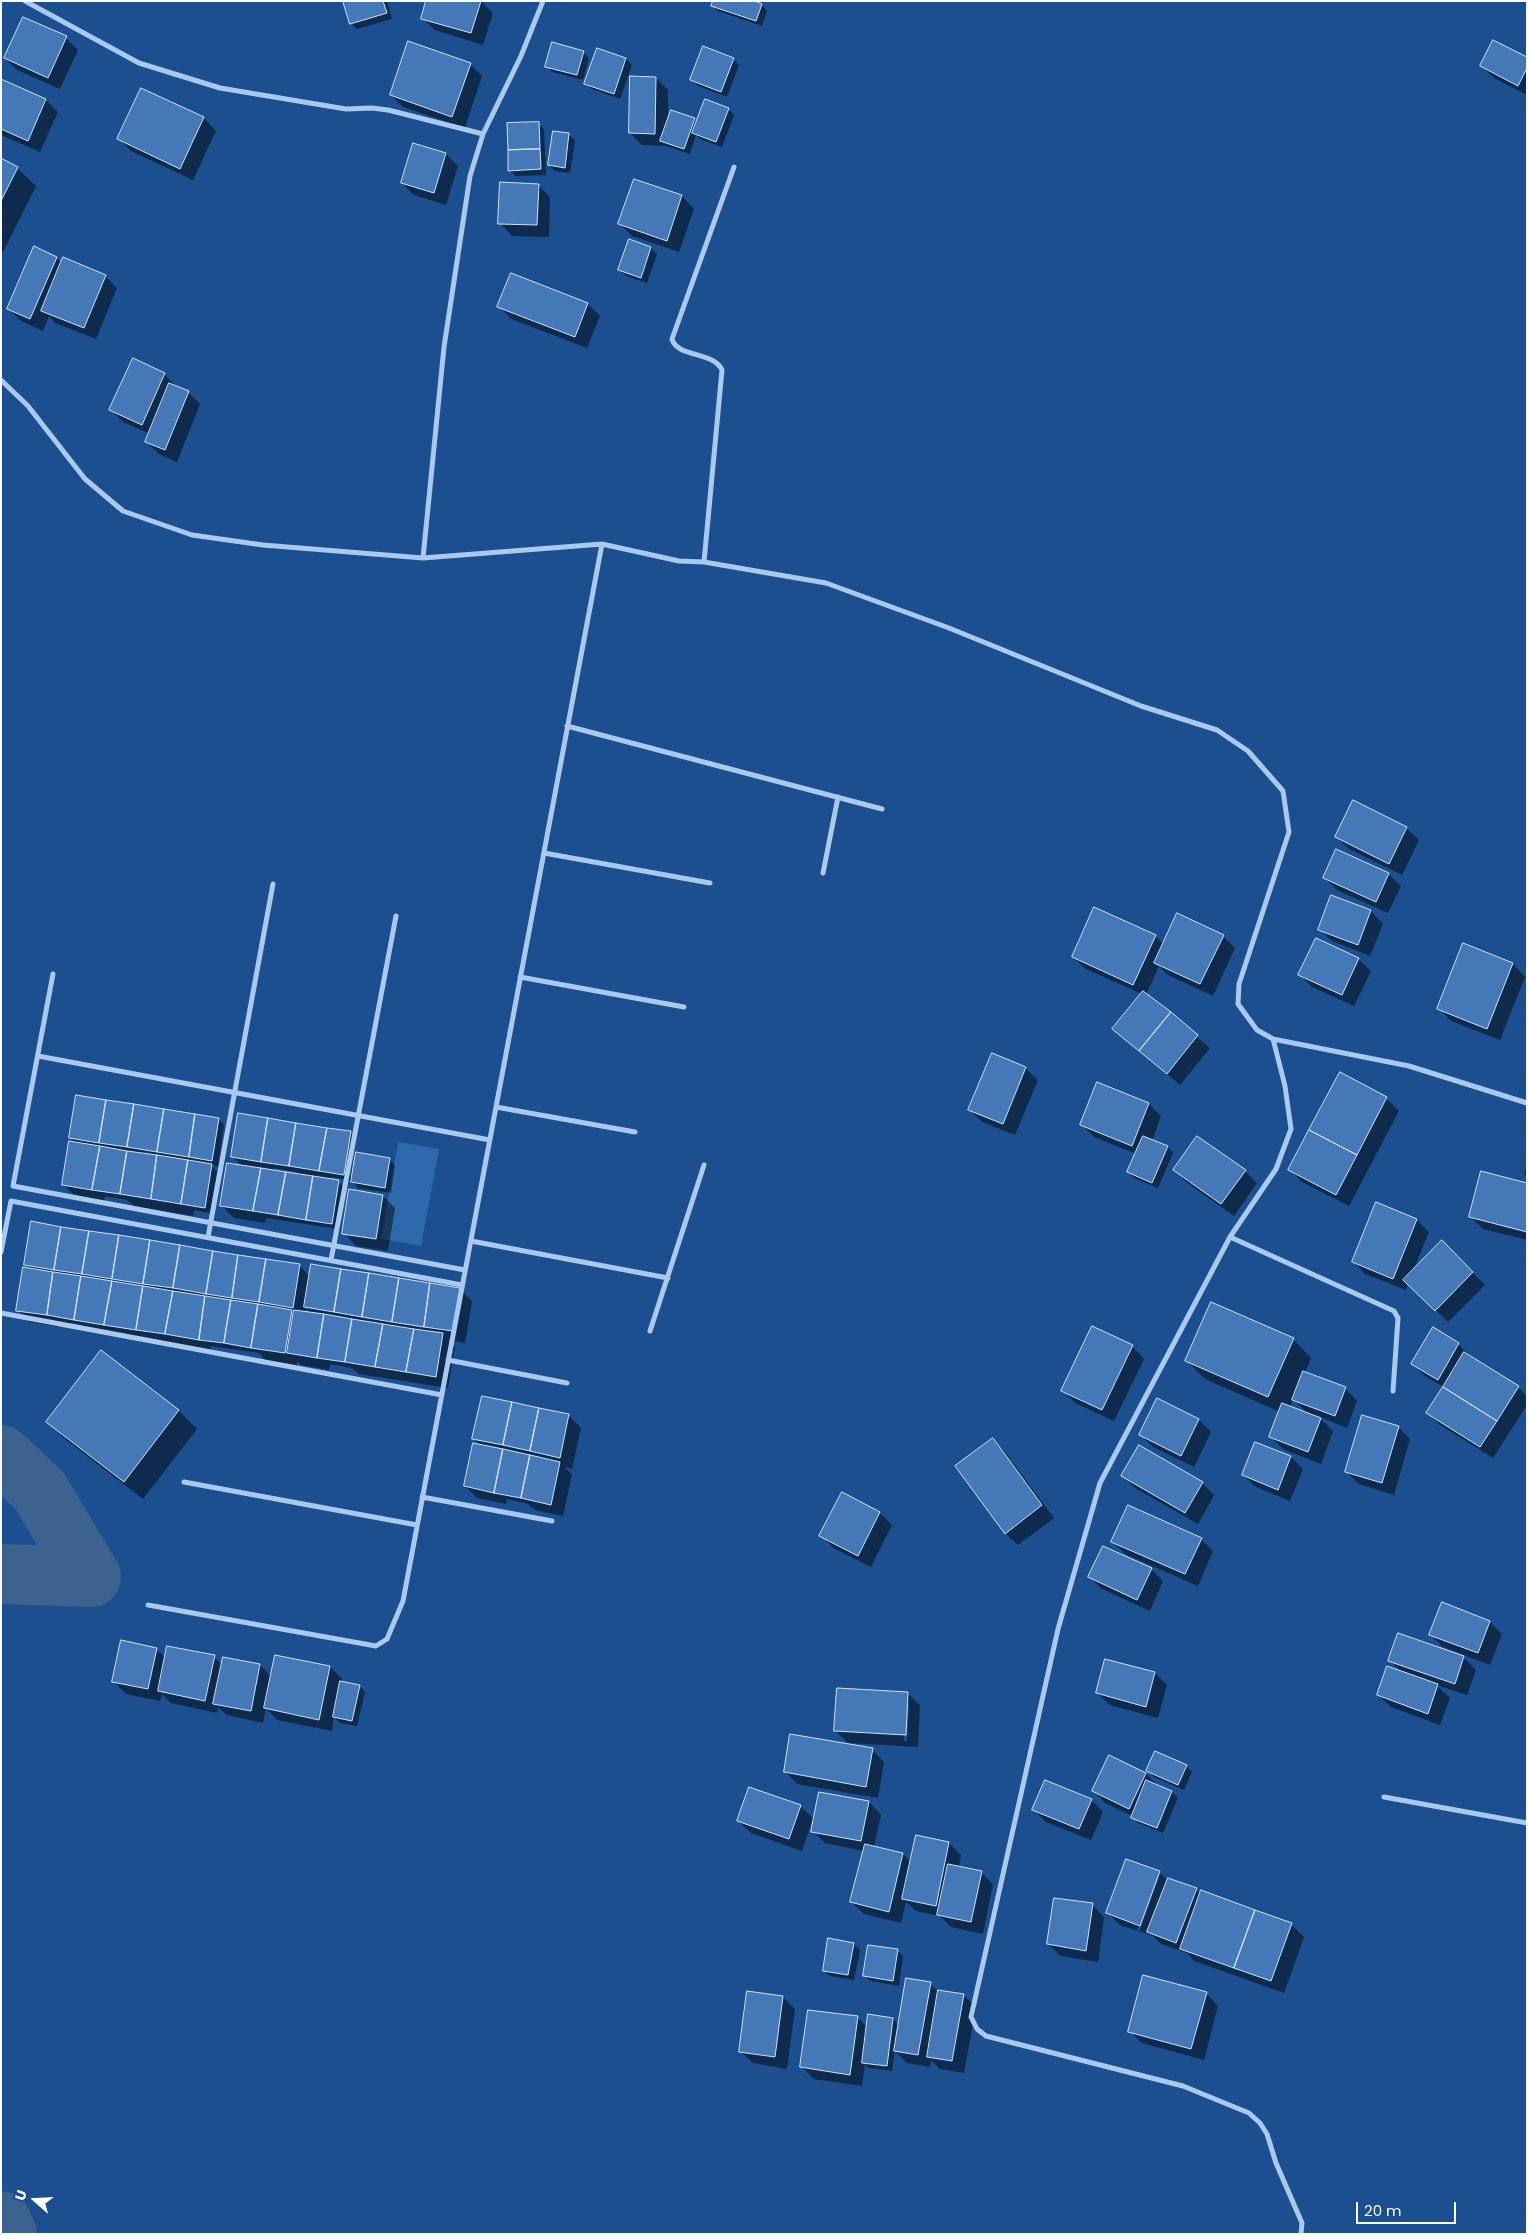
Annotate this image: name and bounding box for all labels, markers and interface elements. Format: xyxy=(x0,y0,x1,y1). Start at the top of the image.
north arrow xyxy=(10,2175,60,2225)
text: U xyxy=(10,2187,32,2203)
scale bar xyxy=(1358,2192,1458,2224)
text: 20 m xyxy=(1364,2200,1402,2221)

